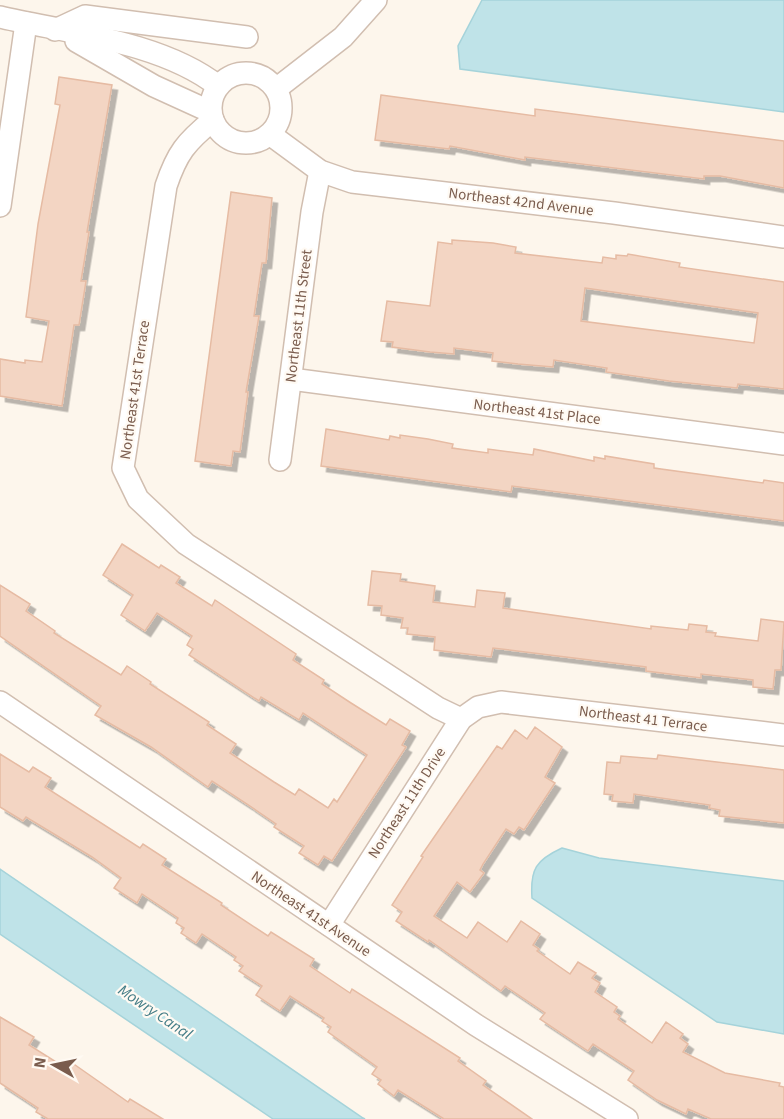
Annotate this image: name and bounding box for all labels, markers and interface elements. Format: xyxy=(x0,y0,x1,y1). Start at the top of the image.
street label: Northeast 42nd Avenue xyxy=(447,183,595,221)
street label: Northeast 11th Street xyxy=(280,248,318,384)
street label: Northeast 41st Terrace xyxy=(115,319,155,461)
street label: Northeast 41st Place xyxy=(472,394,602,430)
street label: Northeast 41 Terrace xyxy=(578,701,708,737)
street label: Northeast 11th Drive xyxy=(363,743,451,863)
street label: Northeast 41st Avenue xyxy=(247,866,375,962)
water label: Mowry Canal xyxy=(114,979,196,1045)
north arrow xyxy=(24,1035,84,1095)
text: N xyxy=(28,1056,52,1070)

